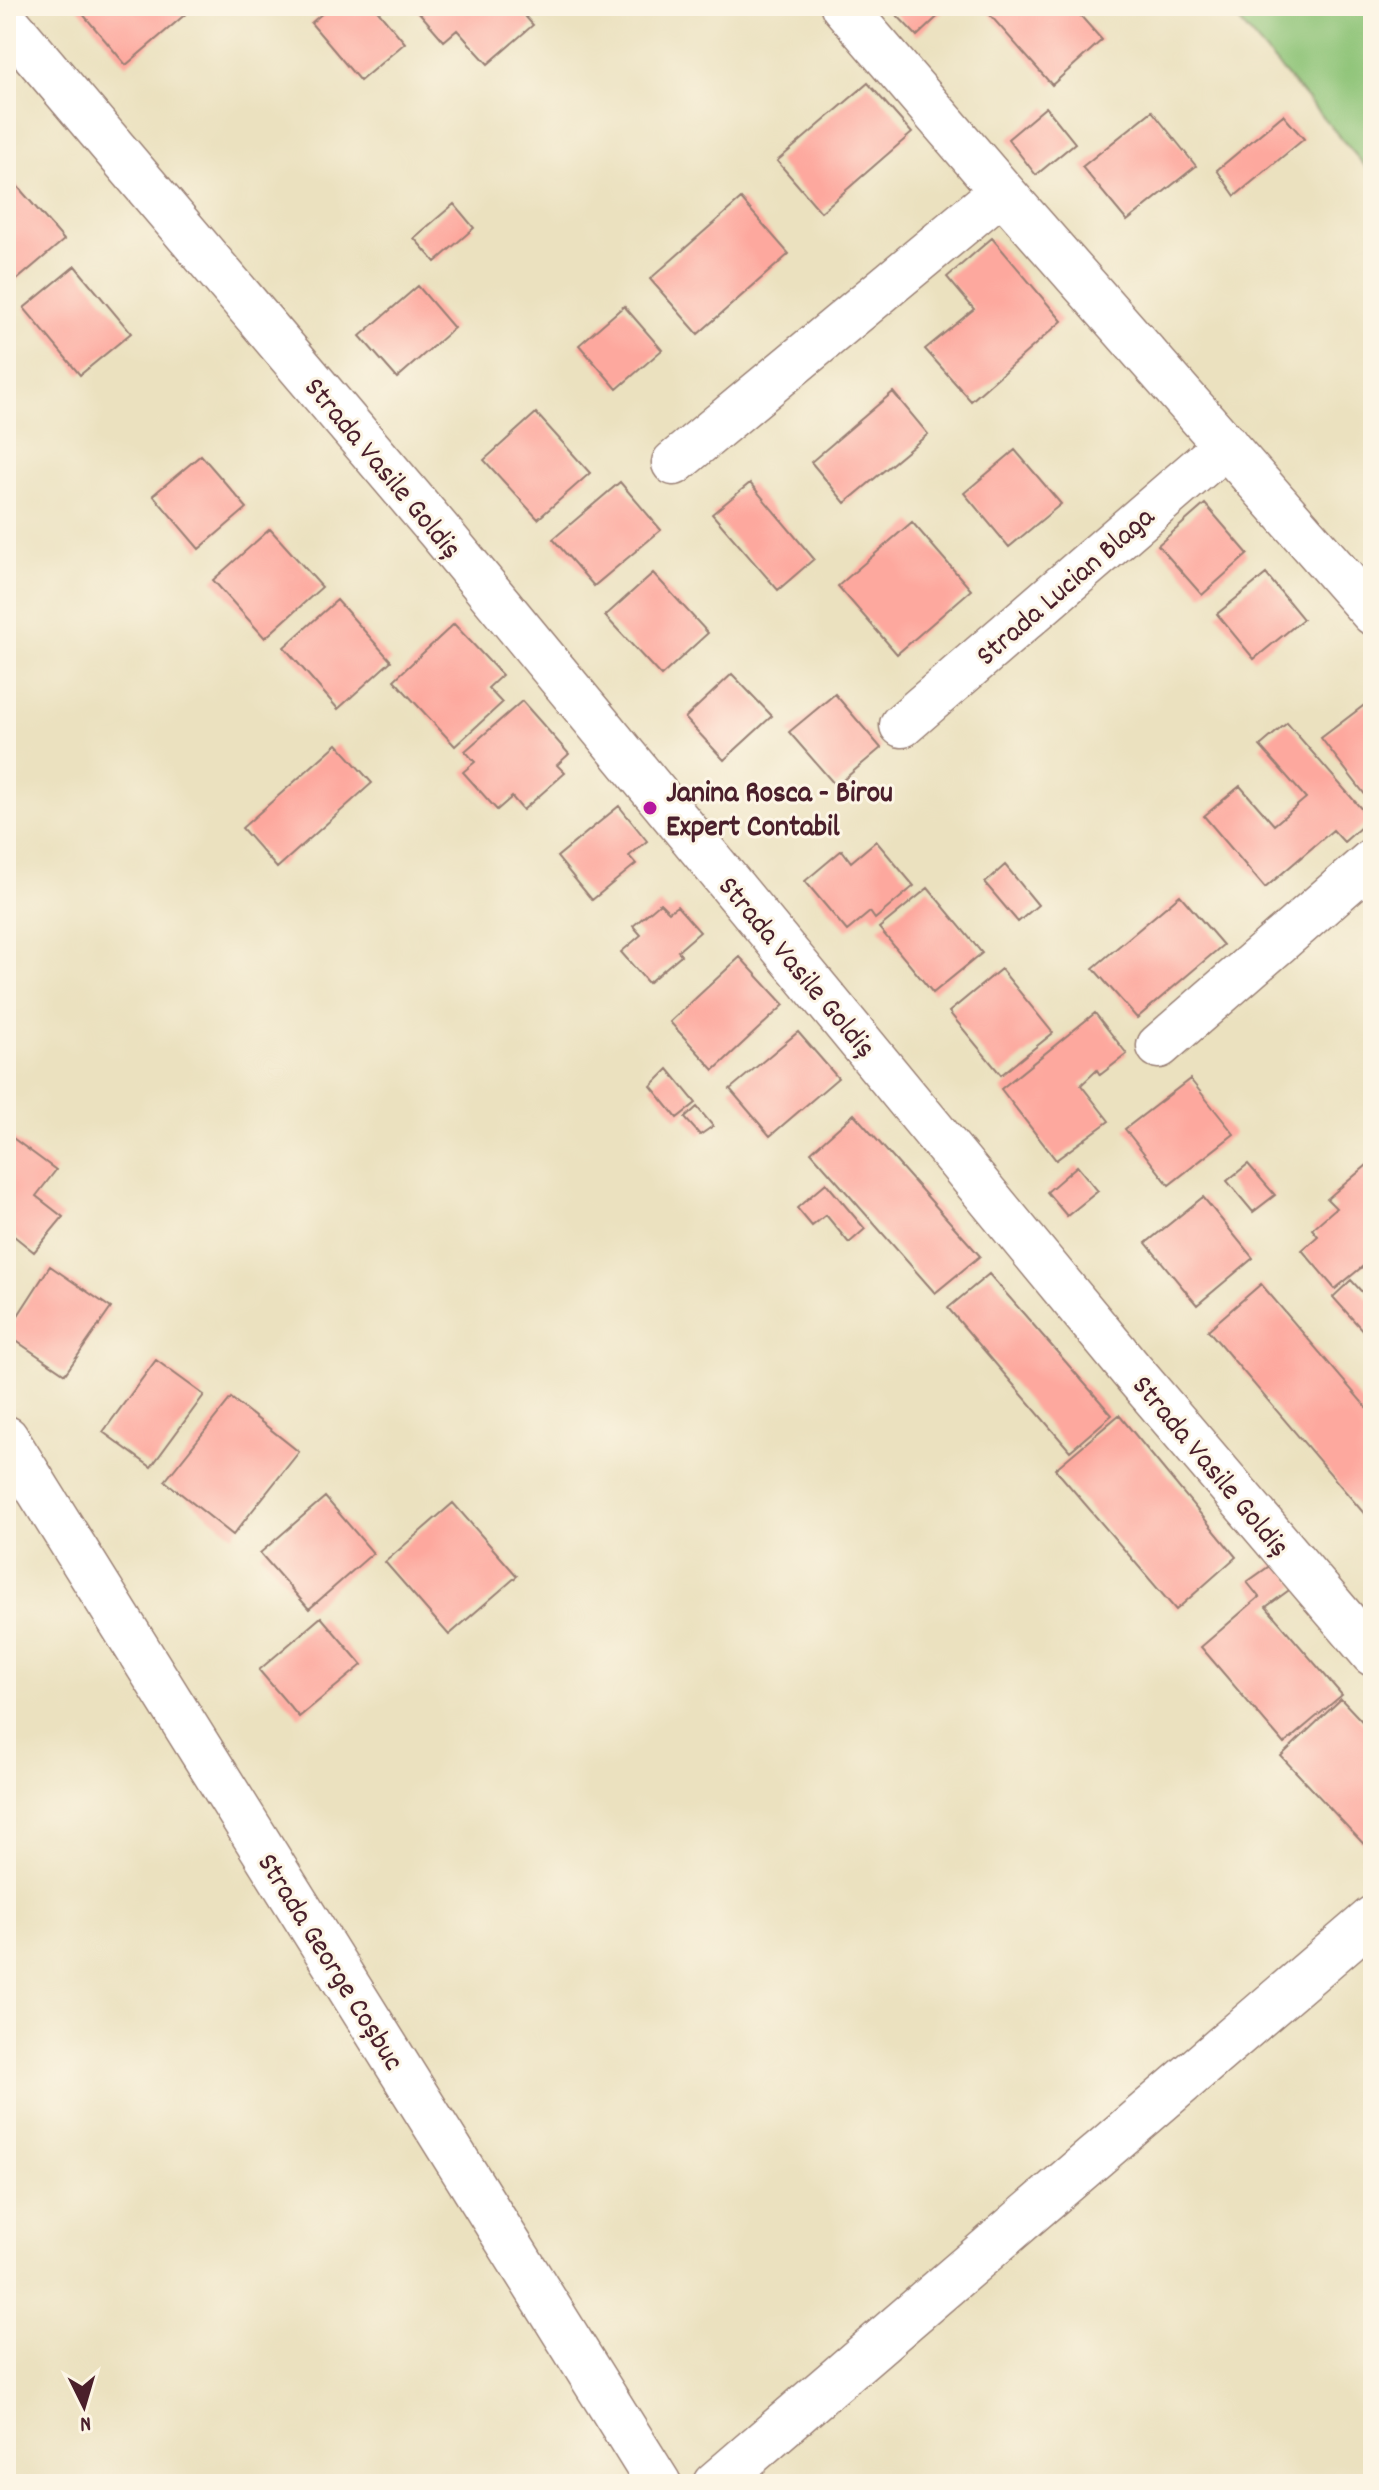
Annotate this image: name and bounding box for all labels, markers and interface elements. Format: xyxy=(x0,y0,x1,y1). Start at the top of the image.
street label: Strada Vasile Goldiș xyxy=(291,369,470,570)
street label: Strada Lucian Blaga xyxy=(968,498,1167,678)
place label: Janina Rosca - Birou Expert Contabil xyxy=(666,774,893,851)
marker: Janina Rosca - Birou Expert Contabil xyxy=(641,799,659,817)
street label: Strada Vasile Goldiș xyxy=(705,868,884,1069)
street label: Strada Vasile Goldiș xyxy=(1119,1367,1298,1568)
street label: Strada George Coșbuc xyxy=(244,1846,412,2081)
north arrow xyxy=(44,2366,124,2446)
text: N xyxy=(79,2407,92,2438)

